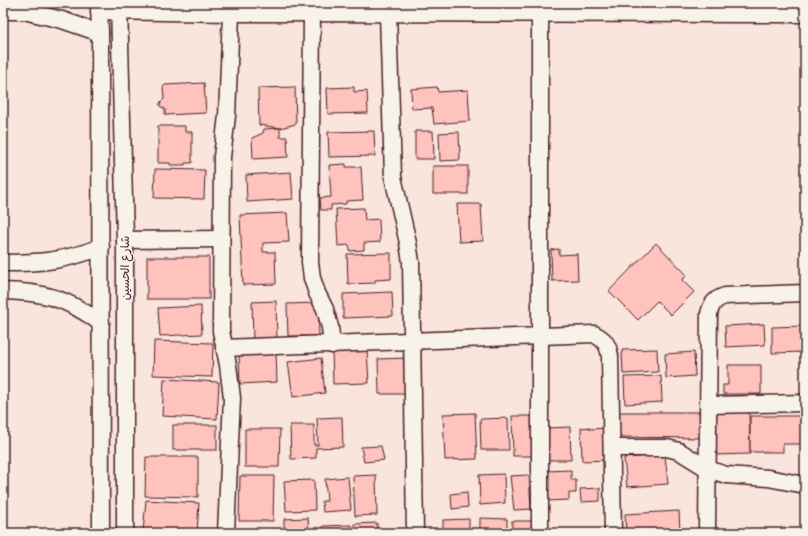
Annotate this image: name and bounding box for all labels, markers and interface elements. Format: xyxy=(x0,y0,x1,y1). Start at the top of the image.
street label: شارع الحسين xyxy=(117,236,134,300)

